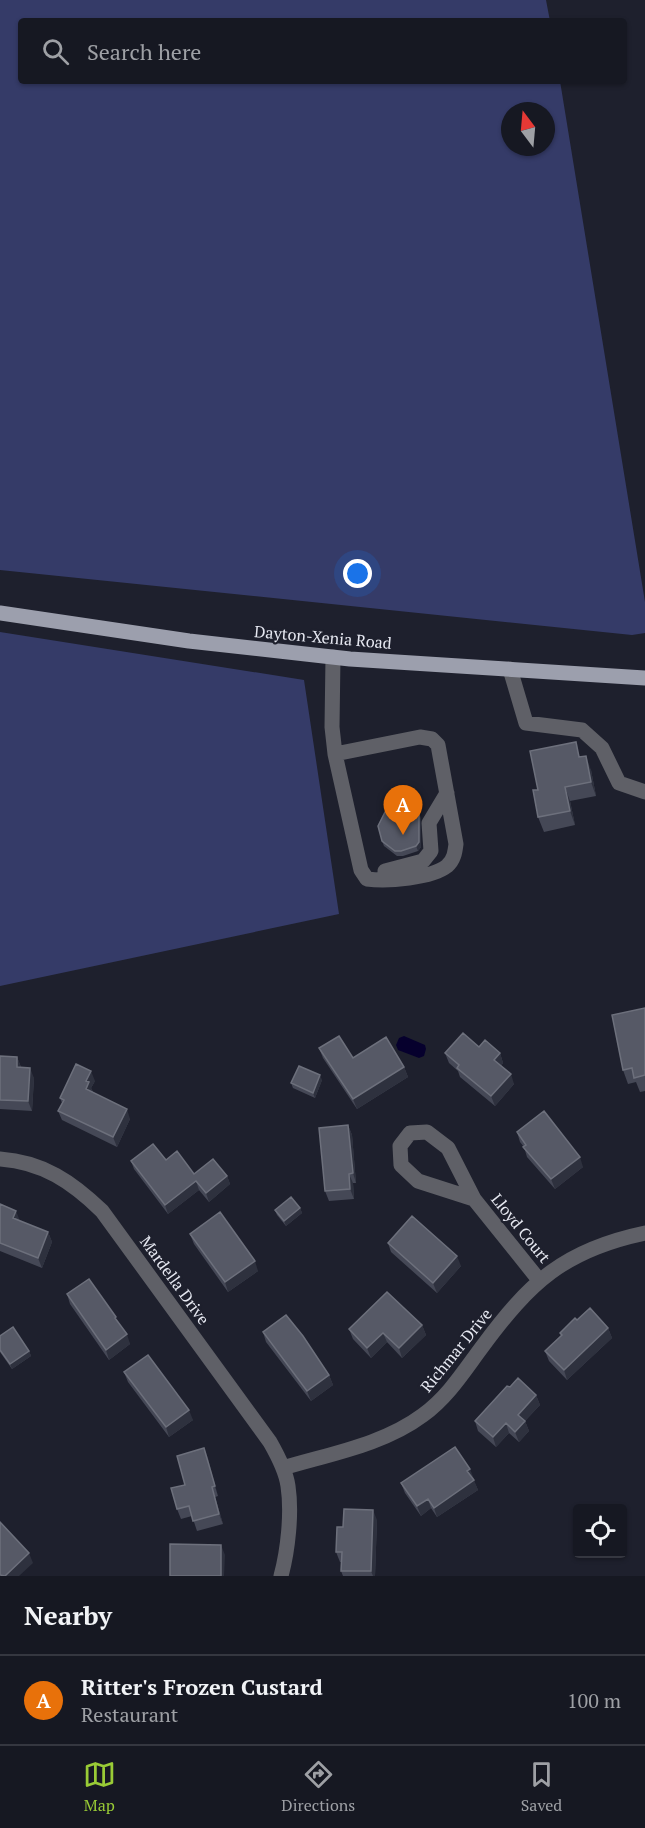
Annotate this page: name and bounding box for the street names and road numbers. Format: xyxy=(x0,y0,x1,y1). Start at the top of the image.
street label: Dayton-Xenia Road xyxy=(253,620,393,654)
street label: Lloyd Court xyxy=(486,1189,556,1267)
street label: Mardella Drive xyxy=(135,1231,215,1329)
street label: Richmar Drive xyxy=(415,1303,497,1397)

